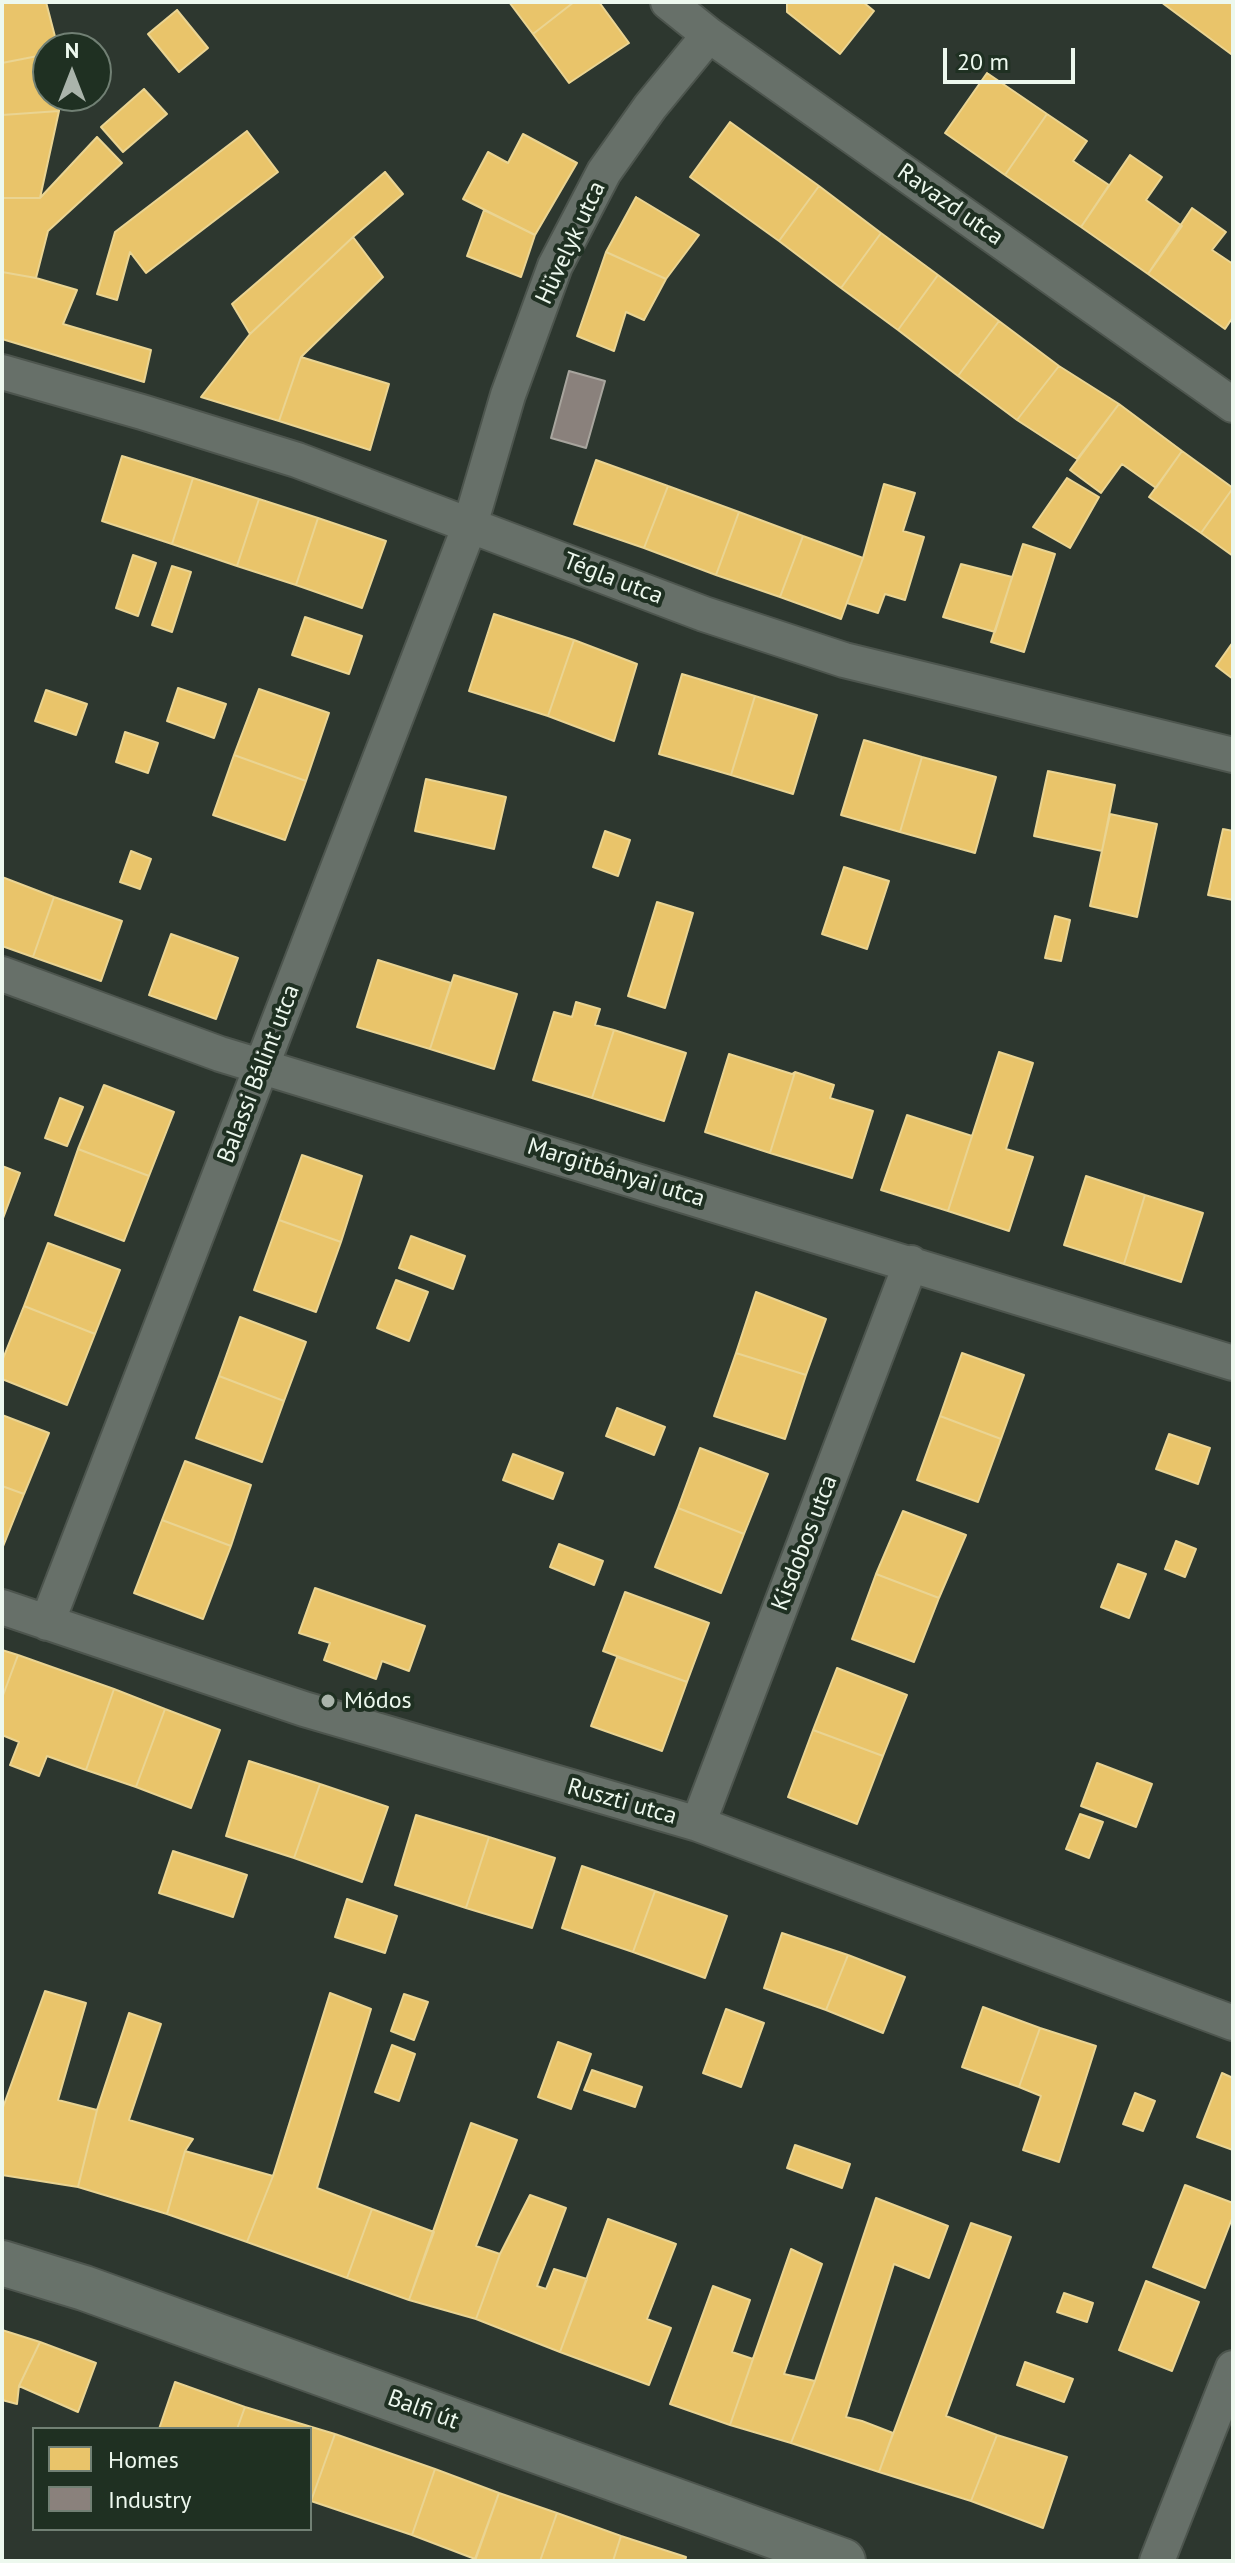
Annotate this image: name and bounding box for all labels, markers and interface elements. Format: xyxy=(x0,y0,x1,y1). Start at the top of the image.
north arrow xyxy=(32,32,112,112)
scale bar xyxy=(947,32,1079,82)
text: N xyxy=(65,36,79,64)
text: 20 m xyxy=(957,46,1009,77)
street label: Ravazd utca xyxy=(891,158,1009,252)
street label: Hüvelyk utca xyxy=(530,177,612,309)
street label: Tégla utca xyxy=(559,547,667,611)
street label: Balassi Bálint utca xyxy=(212,981,306,1167)
street label: Margitbányai utca xyxy=(524,1132,708,1214)
street label: Kisdobos utca xyxy=(766,1471,844,1615)
place label: Módos xyxy=(344,1687,412,1715)
marker: Módos xyxy=(319,1692,337,1710)
street label: Ruszti utca xyxy=(564,1773,680,1831)
street label: Balfi út xyxy=(384,2384,462,2436)
legend xyxy=(32,2427,312,2531)
text: Homes xyxy=(108,2444,179,2475)
text: Industry xyxy=(108,2484,192,2515)

